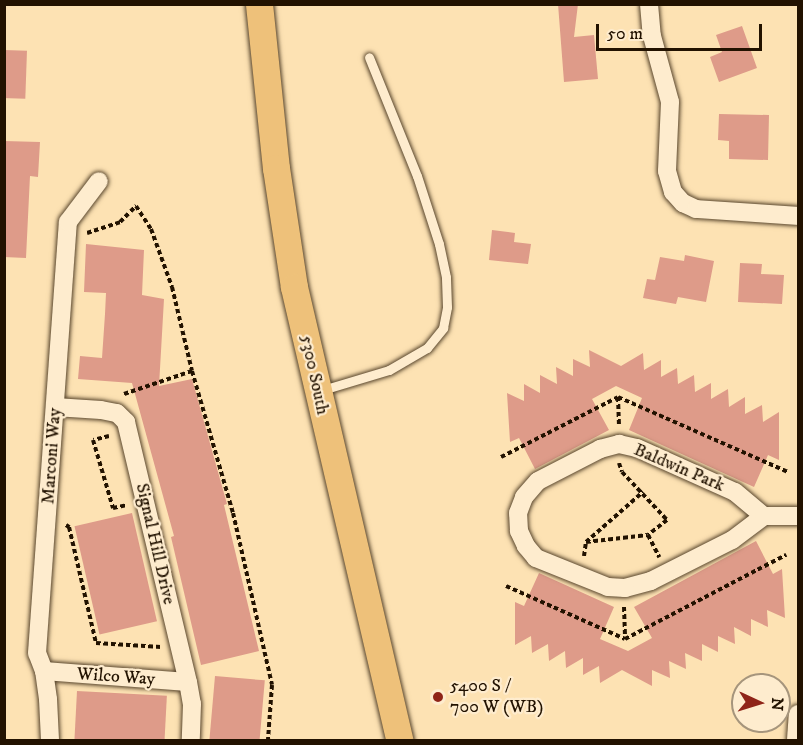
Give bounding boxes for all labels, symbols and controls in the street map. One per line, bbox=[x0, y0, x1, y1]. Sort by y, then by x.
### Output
scale bar bbox=[599, 12, 766, 50]
text: 50 m bbox=[607, 23, 643, 45]
street label: 5300 South bbox=[295, 333, 333, 417]
street label: Marconi Way bbox=[38, 407, 66, 505]
street label: Baldwin Park bbox=[630, 439, 728, 497]
street label: Signal Hill Drive bbox=[131, 481, 179, 607]
street label: Wilco Way bbox=[76, 663, 156, 691]
north arrow bbox=[731, 673, 791, 733]
place label: 5400 S / 700 W (WB) bbox=[450, 676, 543, 718]
marker: 5400 S / 700 W (WB) bbox=[431, 690, 445, 704]
text: N bbox=[767, 697, 787, 711]

